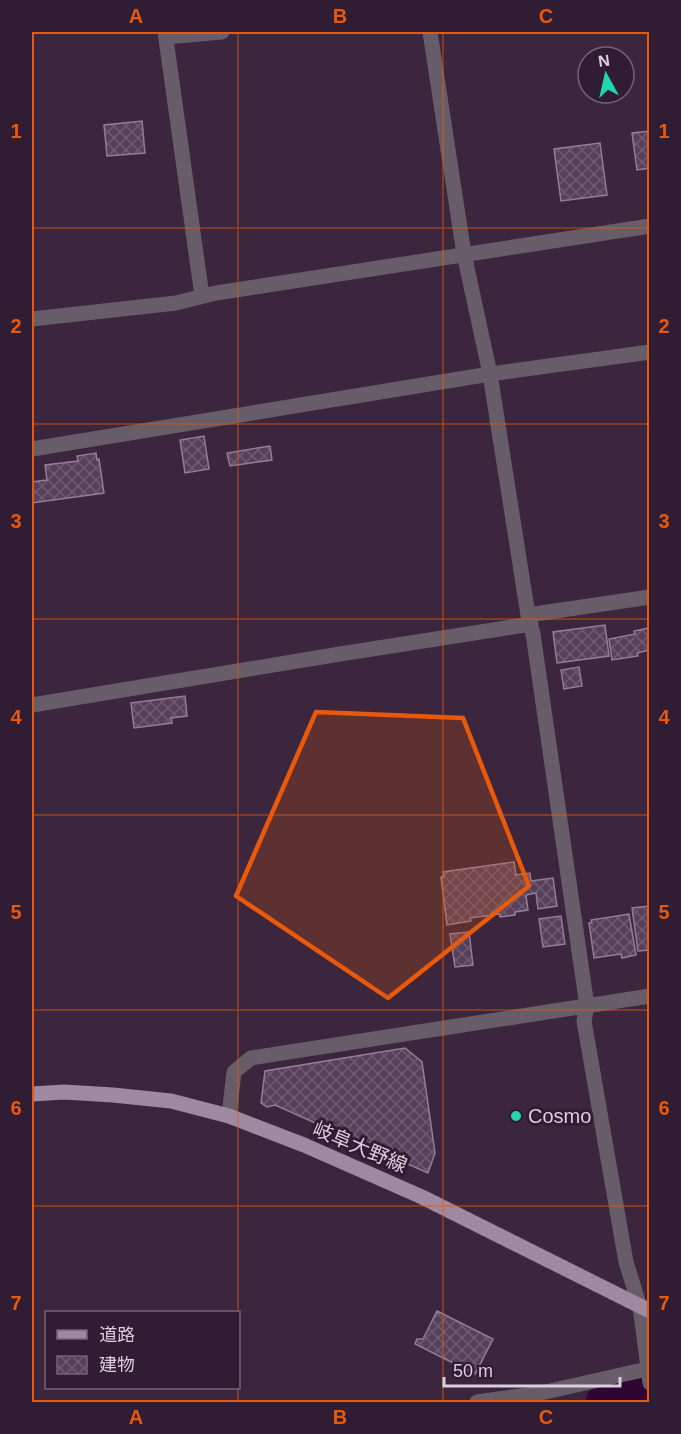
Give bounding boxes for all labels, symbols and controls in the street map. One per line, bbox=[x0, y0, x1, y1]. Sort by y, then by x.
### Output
text: A bbox=[129, 5, 143, 27]
text: B bbox=[333, 5, 347, 27]
text: C bbox=[539, 5, 553, 27]
north arrow bbox=[576, 45, 636, 105]
text: N bbox=[597, 51, 611, 70]
text: 1 bbox=[10, 120, 22, 142]
text: 1 bbox=[658, 120, 670, 142]
text: 2 bbox=[10, 315, 22, 337]
text: 2 bbox=[658, 315, 670, 337]
text: 3 bbox=[10, 510, 22, 532]
text: 3 bbox=[658, 510, 670, 532]
text: 4 bbox=[10, 706, 22, 728]
text: 4 bbox=[658, 706, 670, 728]
text: 5 bbox=[10, 901, 22, 923]
text: 5 bbox=[658, 901, 670, 923]
text: 6 bbox=[10, 1097, 22, 1119]
text: 6 bbox=[658, 1097, 670, 1119]
place label: Cosmo bbox=[528, 1105, 591, 1127]
marker: Cosmo bbox=[509, 1109, 523, 1123]
street label: 岐阜大野線 bbox=[310, 1117, 410, 1177]
text: 7 bbox=[10, 1292, 22, 1314]
text: 7 bbox=[658, 1292, 670, 1314]
legend bbox=[45, 1311, 240, 1389]
text: 道路 bbox=[99, 1325, 135, 1345]
scale bar bbox=[444, 1350, 620, 1388]
text: 建物 bbox=[99, 1355, 135, 1375]
text: 50 m bbox=[453, 1361, 493, 1381]
text: A bbox=[129, 1406, 143, 1428]
text: B bbox=[333, 1406, 347, 1428]
text: C bbox=[539, 1406, 553, 1428]

